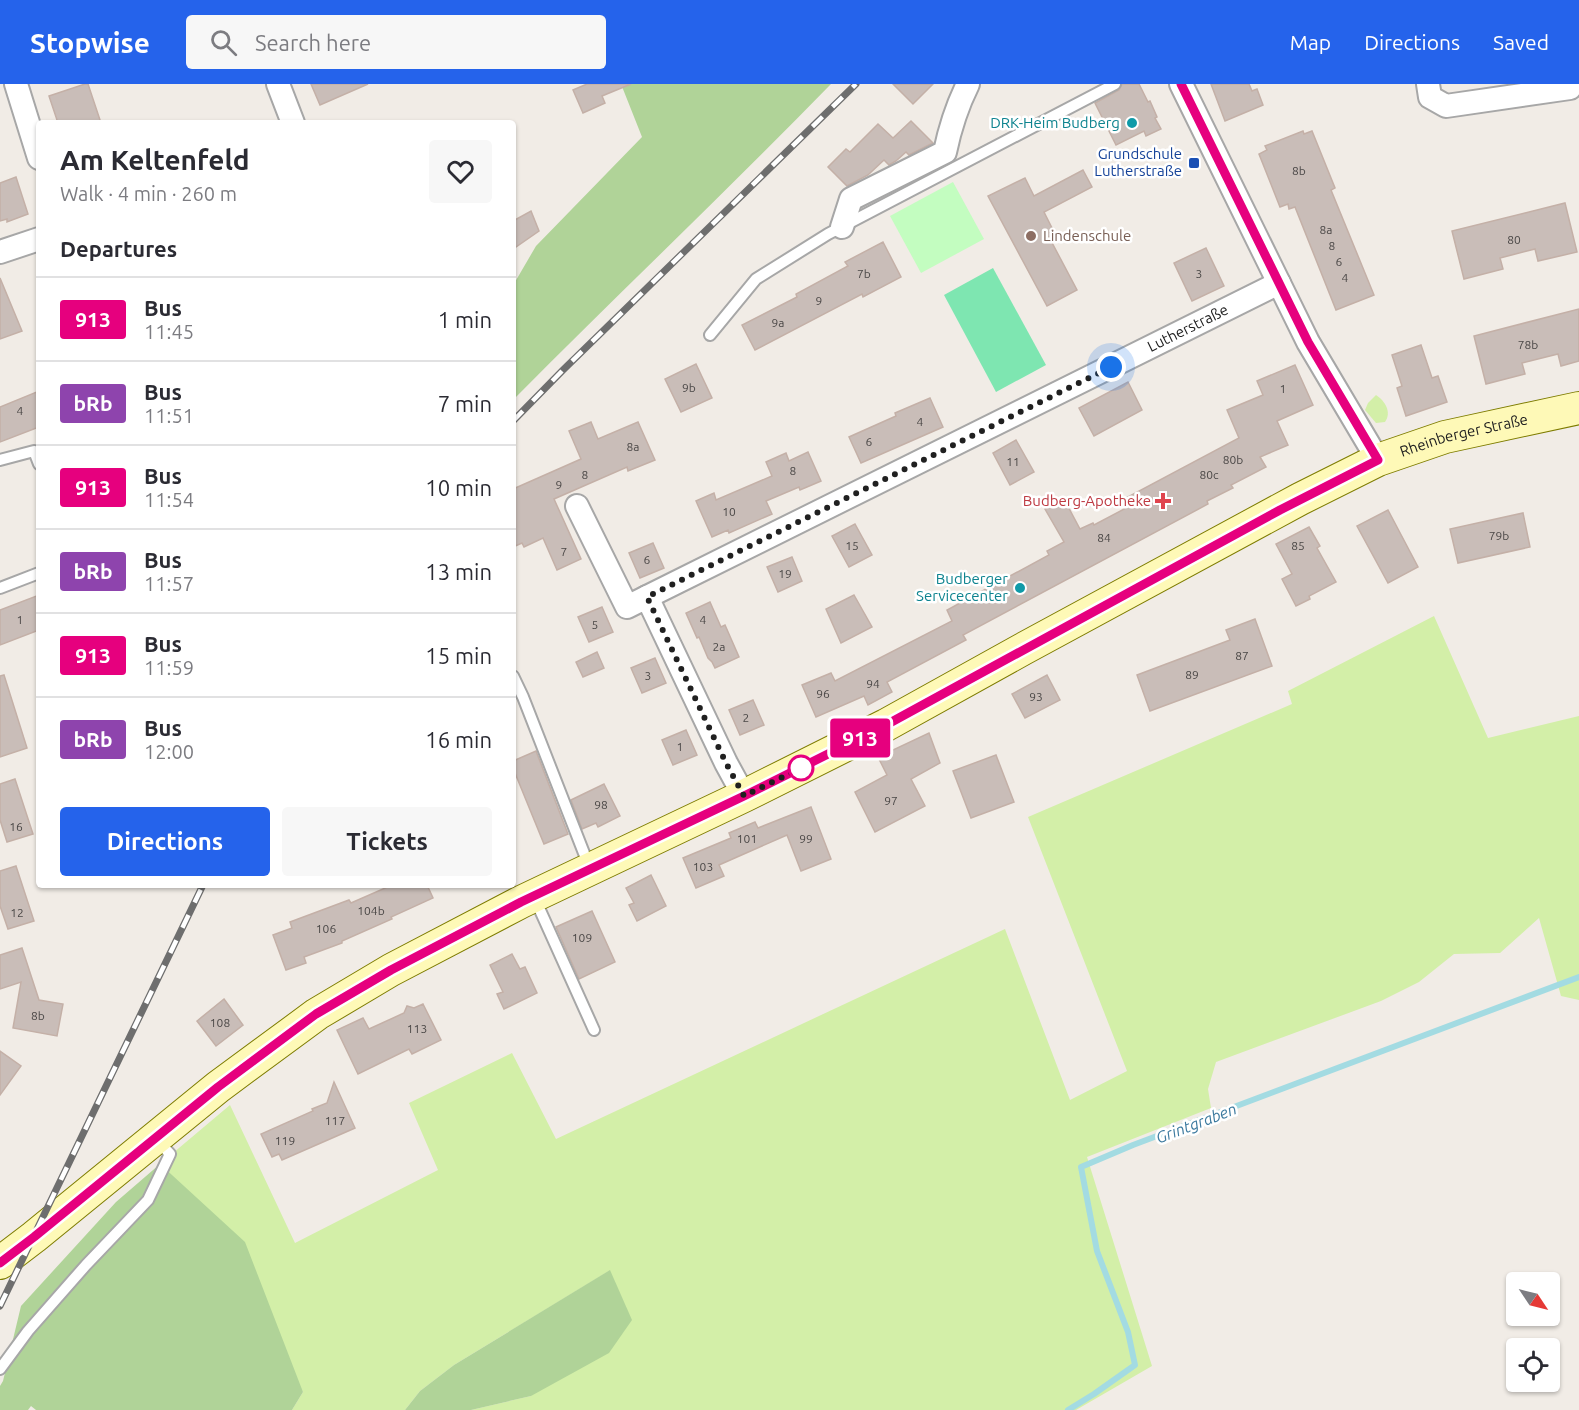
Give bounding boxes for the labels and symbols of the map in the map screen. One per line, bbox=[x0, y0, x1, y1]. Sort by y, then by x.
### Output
place label: DRK-Heim Budberg bbox=[990, 114, 1120, 131]
marker: DRK-Heim Budberg bbox=[1125, 116, 1139, 130]
place label: Grundschule Lutherstraße bbox=[1094, 145, 1182, 179]
marker: Grundschule Lutherstraße bbox=[1187, 156, 1201, 170]
house number: 8b bbox=[1292, 164, 1306, 177]
house number: 8a bbox=[1320, 223, 1332, 236]
place label: Lindenschule bbox=[1043, 227, 1131, 244]
marker: Lindenschule bbox=[1024, 229, 1038, 243]
house number: 80 bbox=[1507, 233, 1521, 246]
house number: 8 bbox=[1329, 239, 1336, 252]
house number: 6 bbox=[1336, 255, 1343, 268]
house number: 7b bbox=[857, 267, 871, 280]
house number: 3 bbox=[1196, 267, 1202, 280]
house number: 4 bbox=[1342, 271, 1349, 284]
house number: 9 bbox=[816, 294, 822, 307]
street label: Lutherstraße bbox=[1145, 301, 1231, 355]
house number: 9a bbox=[772, 316, 784, 329]
house number: 78b bbox=[1518, 338, 1538, 351]
your location bbox=[1096, 352, 1126, 382]
house number: 9b bbox=[682, 381, 696, 394]
house number: 1 bbox=[1280, 382, 1286, 395]
house number: 4 bbox=[17, 404, 24, 417]
street label: Rheinberger Straße bbox=[1397, 410, 1529, 460]
house number: 4 bbox=[917, 415, 924, 428]
house number: 6 bbox=[866, 435, 873, 448]
house number: 8a bbox=[627, 440, 639, 453]
house number: 80b bbox=[1223, 453, 1243, 466]
house number: 11 bbox=[1006, 455, 1020, 468]
house number: 8 bbox=[790, 464, 797, 477]
house number: 8 bbox=[582, 468, 589, 481]
house number: 80c bbox=[1199, 468, 1219, 481]
house number: 9 bbox=[556, 478, 562, 491]
place label: Budberg-Apotheke bbox=[1023, 492, 1151, 509]
marker: Budberg-Apotheke bbox=[1156, 494, 1170, 508]
house number: 10 bbox=[722, 505, 736, 518]
house number: 79b bbox=[1489, 529, 1509, 542]
house number: 84 bbox=[1097, 531, 1111, 544]
house number: 15 bbox=[845, 539, 859, 552]
house number: 85 bbox=[1291, 539, 1305, 552]
house number: 7 bbox=[561, 545, 567, 558]
house number: 6 bbox=[644, 553, 651, 566]
house number: 19 bbox=[778, 567, 792, 580]
place label: Budberger Servicecenter bbox=[916, 570, 1008, 604]
marker: Budberger Servicecenter bbox=[1013, 581, 1027, 595]
house number: 1 bbox=[17, 613, 23, 626]
house number: 4 bbox=[700, 613, 707, 626]
house number: 5 bbox=[592, 618, 598, 631]
house number: 2a bbox=[713, 640, 725, 653]
house number: 87 bbox=[1235, 649, 1249, 662]
house number: 89 bbox=[1185, 668, 1199, 681]
house number: 3 bbox=[645, 669, 651, 682]
house number: 94 bbox=[866, 677, 880, 690]
house number: 96 bbox=[816, 687, 830, 700]
house number: 93 bbox=[1029, 690, 1043, 703]
house number: 2 bbox=[743, 711, 749, 724]
line badge: 913 bbox=[826, 718, 894, 758]
house number: 1 bbox=[677, 740, 683, 753]
unlabelled marker bbox=[788, 755, 814, 781]
house number: 97 bbox=[884, 794, 898, 807]
house number: 98 bbox=[594, 798, 608, 811]
house number: 16 bbox=[9, 820, 23, 833]
house number: 101 bbox=[737, 832, 757, 845]
house number: 99 bbox=[799, 832, 813, 845]
house number: 103 bbox=[693, 860, 713, 873]
house number: 104b bbox=[357, 904, 385, 917]
house number: 12 bbox=[10, 906, 24, 919]
house number: 106 bbox=[316, 922, 336, 935]
house number: 109 bbox=[572, 931, 592, 944]
house number: 8b bbox=[31, 1009, 45, 1022]
house number: 108 bbox=[210, 1016, 230, 1029]
house number: 113 bbox=[407, 1022, 427, 1035]
water label: Grintgraben bbox=[1153, 1099, 1239, 1147]
house number: 117 bbox=[325, 1114, 345, 1127]
house number: 119 bbox=[275, 1134, 295, 1147]
north arrow bbox=[1506, 1272, 1560, 1326]

